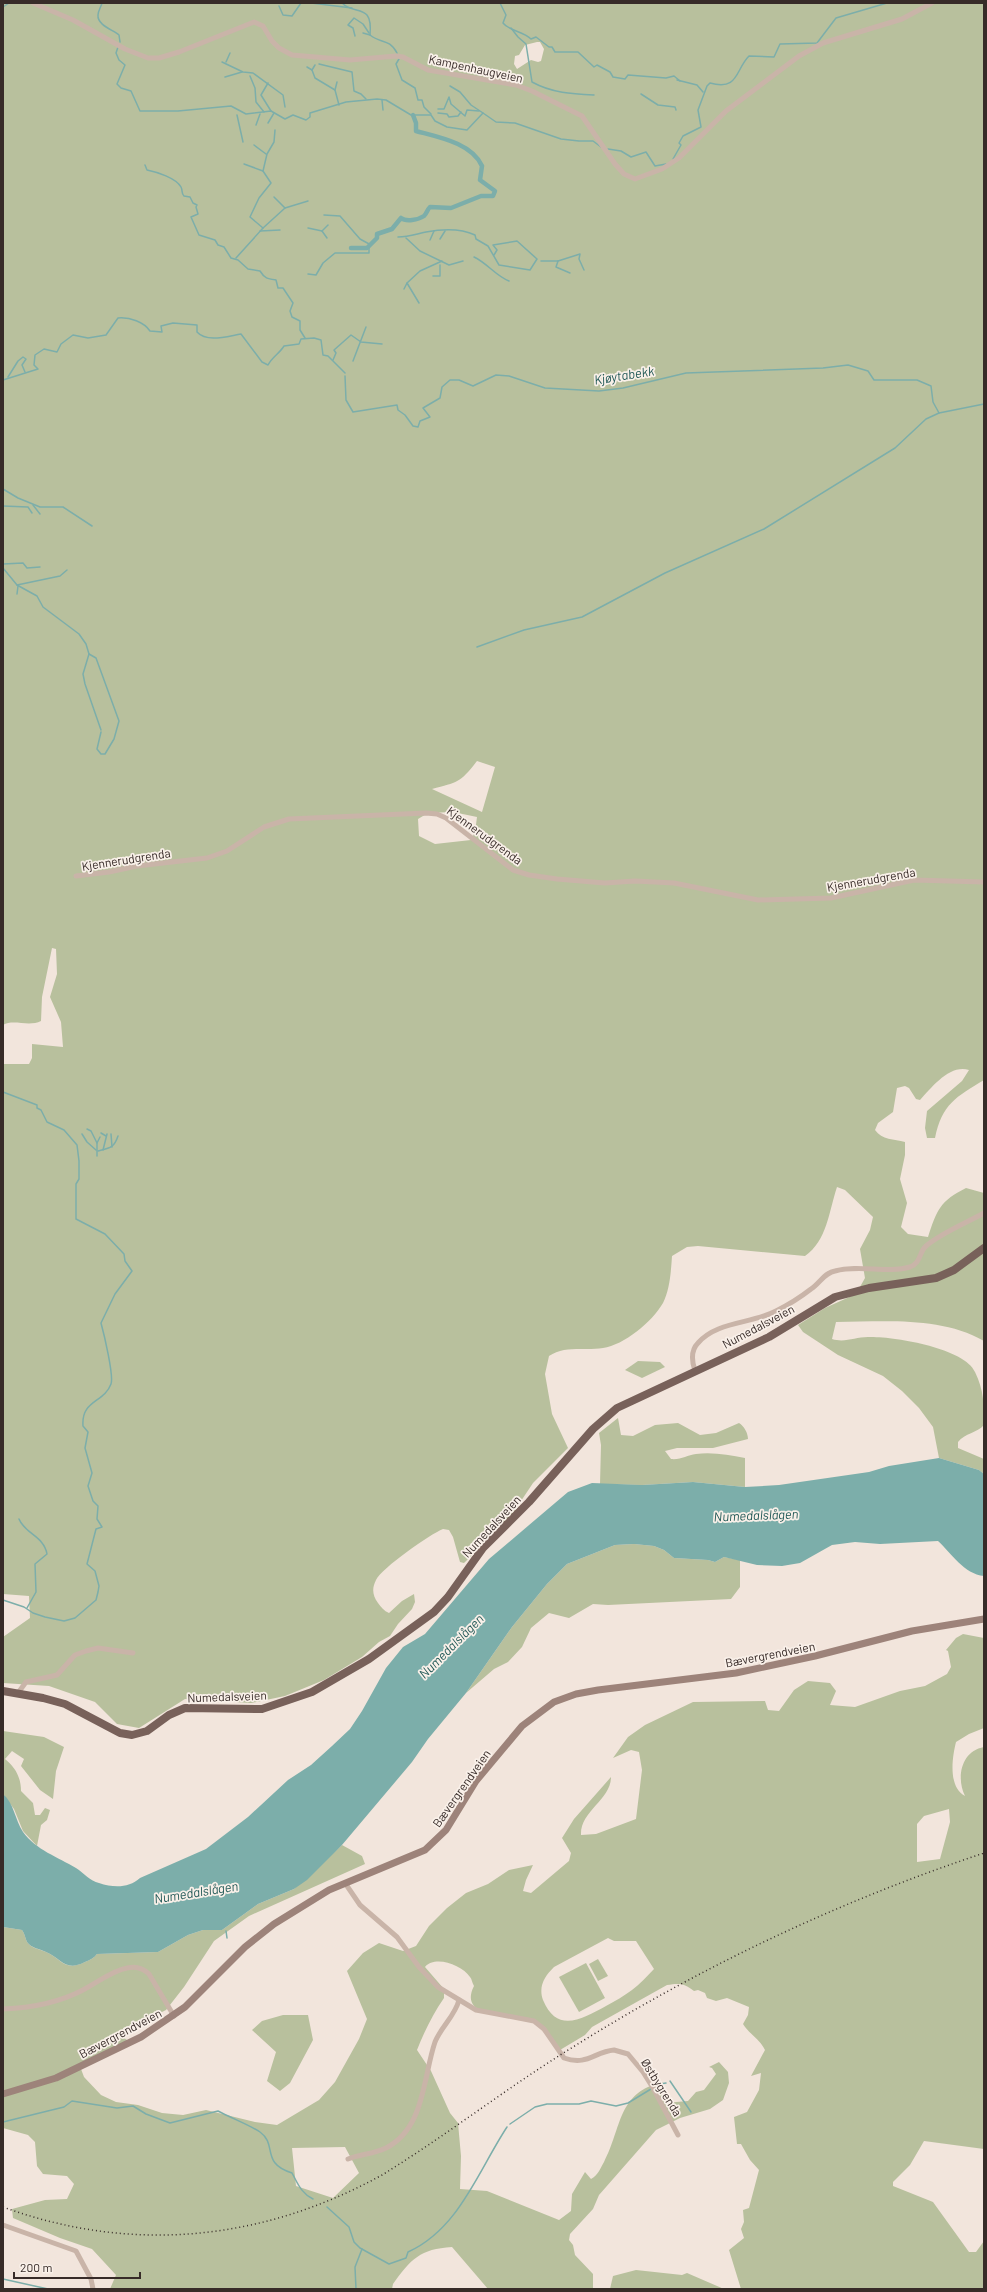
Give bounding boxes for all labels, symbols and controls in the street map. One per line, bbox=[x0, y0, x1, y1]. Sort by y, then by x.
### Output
street label: Kampenhaugveien bbox=[428, 51, 524, 85]
water label: Kjøytabekk bbox=[593, 362, 656, 388]
street label: Kjennerudgrenda bbox=[445, 803, 525, 867]
street label: Kjennerudgrenda bbox=[81, 845, 171, 873]
street label: Kjennerudgrenda bbox=[826, 864, 916, 894]
street label: Numedalsveien bbox=[720, 1301, 796, 1351]
street label: Numedalsveien bbox=[459, 1492, 523, 1560]
water label: Numedalslågen bbox=[713, 1506, 799, 1524]
water label: Numedalslågen bbox=[415, 1610, 487, 1682]
street label: Bævergrendveien bbox=[724, 1638, 816, 1670]
street label: Numedalsveien bbox=[187, 1688, 267, 1704]
street label: Bævergrendveien bbox=[429, 1747, 493, 1829]
water label: Numedalslågen bbox=[153, 1877, 239, 1907]
street label: Bævergrendveien bbox=[76, 2005, 164, 2061]
street label: Østbygrenda bbox=[639, 2056, 685, 2118]
scale bar bbox=[14, 2254, 140, 2280]
text: 200 m bbox=[20, 2260, 52, 2274]

